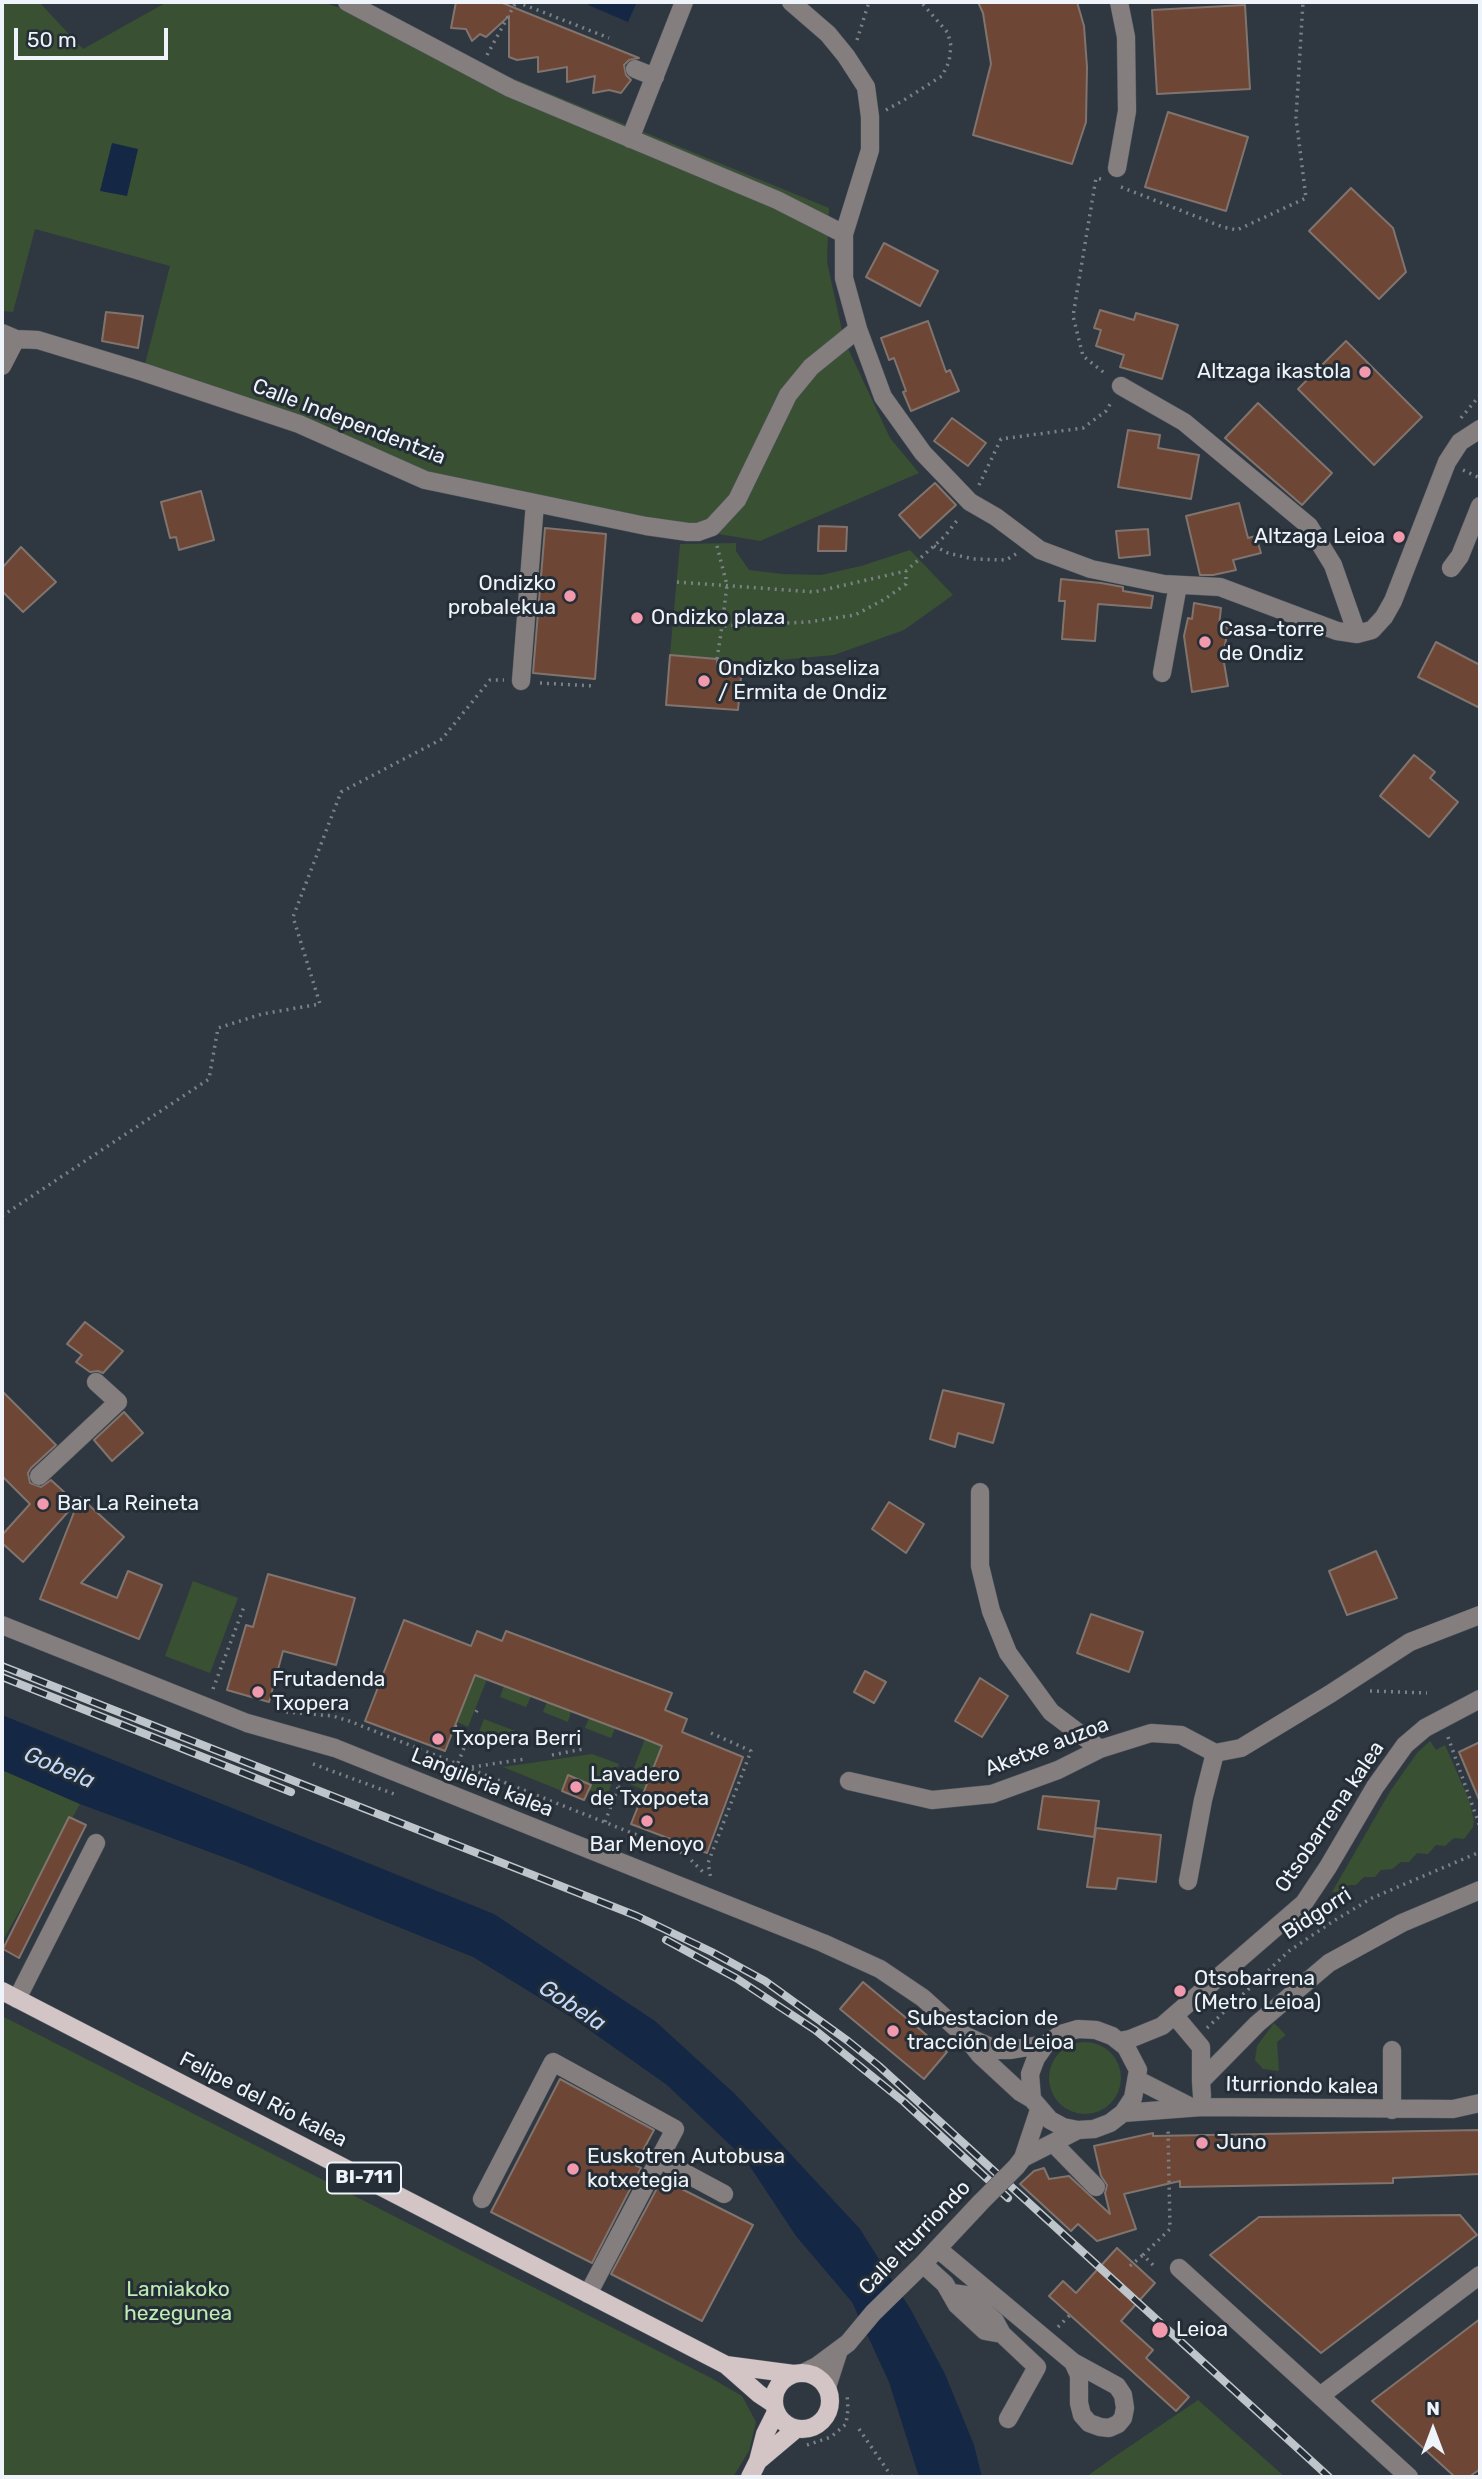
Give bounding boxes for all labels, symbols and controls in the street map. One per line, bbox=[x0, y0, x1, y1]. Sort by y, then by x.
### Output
scale bar bbox=[18, 14, 172, 58]
text: 50 m bbox=[27, 27, 77, 52]
place label: Altzaga ikastola bbox=[1197, 359, 1351, 385]
marker: Altzaga ikastola bbox=[1357, 364, 1373, 380]
street label: Calle Independentzia bbox=[249, 374, 449, 470]
place label: Altzaga Leioa bbox=[1254, 524, 1385, 550]
marker: Altzaga Leioa bbox=[1391, 529, 1407, 545]
place label: Ondizko probalekua bbox=[448, 571, 556, 621]
marker: Ondizko probalekua bbox=[562, 588, 578, 604]
place label: Ondizko plaza bbox=[651, 605, 785, 631]
marker: Ondizko plaza bbox=[629, 610, 645, 626]
place label: Casa-torre de Ondiz bbox=[1219, 617, 1324, 667]
marker: Casa-torre de Ondiz bbox=[1197, 634, 1213, 650]
place label: Ondizko baseliza / Ermita de Ondiz bbox=[718, 656, 887, 706]
marker: Ondizko baseliza / Ermita de Ondiz bbox=[696, 673, 712, 689]
place label: Bar La Reineta bbox=[57, 1491, 199, 1517]
marker: Bar La Reineta bbox=[35, 1496, 51, 1512]
place label: Frutadenda Txopera bbox=[272, 1667, 385, 1717]
marker: Frutadenda Txopera bbox=[250, 1684, 266, 1700]
street label: Aketxe auzoa bbox=[981, 1712, 1113, 1782]
place label: Txopera Berri bbox=[452, 1726, 581, 1752]
marker: Txopera Berri bbox=[430, 1731, 446, 1747]
street label: Otsobarrena kalea bbox=[1270, 1737, 1390, 1897]
water label: Gobela bbox=[19, 1741, 99, 1795]
street label: Langileria kalea bbox=[407, 1743, 557, 1823]
place label: Lavadero de Txopoeta bbox=[590, 1762, 709, 1812]
marker: Lavadero de Txopoeta bbox=[568, 1779, 584, 1795]
marker: Bar Menoyo bbox=[639, 1813, 655, 1829]
place label: Bar Menoyo bbox=[590, 1832, 704, 1858]
street label: Bidgorri bbox=[1278, 1882, 1356, 1946]
place label: Otsobarrena (Metro Leioa) bbox=[1194, 1966, 1321, 2016]
water label: Gobela bbox=[533, 1974, 611, 2038]
marker: Otsobarrena (Metro Leioa) bbox=[1172, 1983, 1188, 1999]
place label: Subestacion de tracción de Leioa bbox=[907, 2006, 1074, 2056]
marker: Subestacion de tracción de Leioa bbox=[885, 2023, 901, 2039]
street label: Felipe del Río kalea bbox=[175, 2047, 351, 2153]
street label: Iturriondo kalea bbox=[1225, 2072, 1379, 2100]
place label: Juno bbox=[1216, 2130, 1267, 2156]
marker: Juno bbox=[1194, 2135, 1210, 2151]
place label: Euskotren Autobusa kotxetegia bbox=[587, 2144, 785, 2194]
marker: Euskotren Autobusa kotxetegia bbox=[565, 2161, 581, 2177]
road number: BI-711 bbox=[327, 2162, 401, 2194]
street label: Calle Iturriondo bbox=[854, 2175, 976, 2301]
park label: Lamiakoko hezegunea bbox=[124, 2277, 232, 2327]
place label: Leioa bbox=[1176, 2317, 1228, 2343]
marker: Leioa bbox=[1150, 2320, 1170, 2340]
north arrow bbox=[1398, 2395, 1468, 2465]
text: N bbox=[1426, 2397, 1440, 2420]

